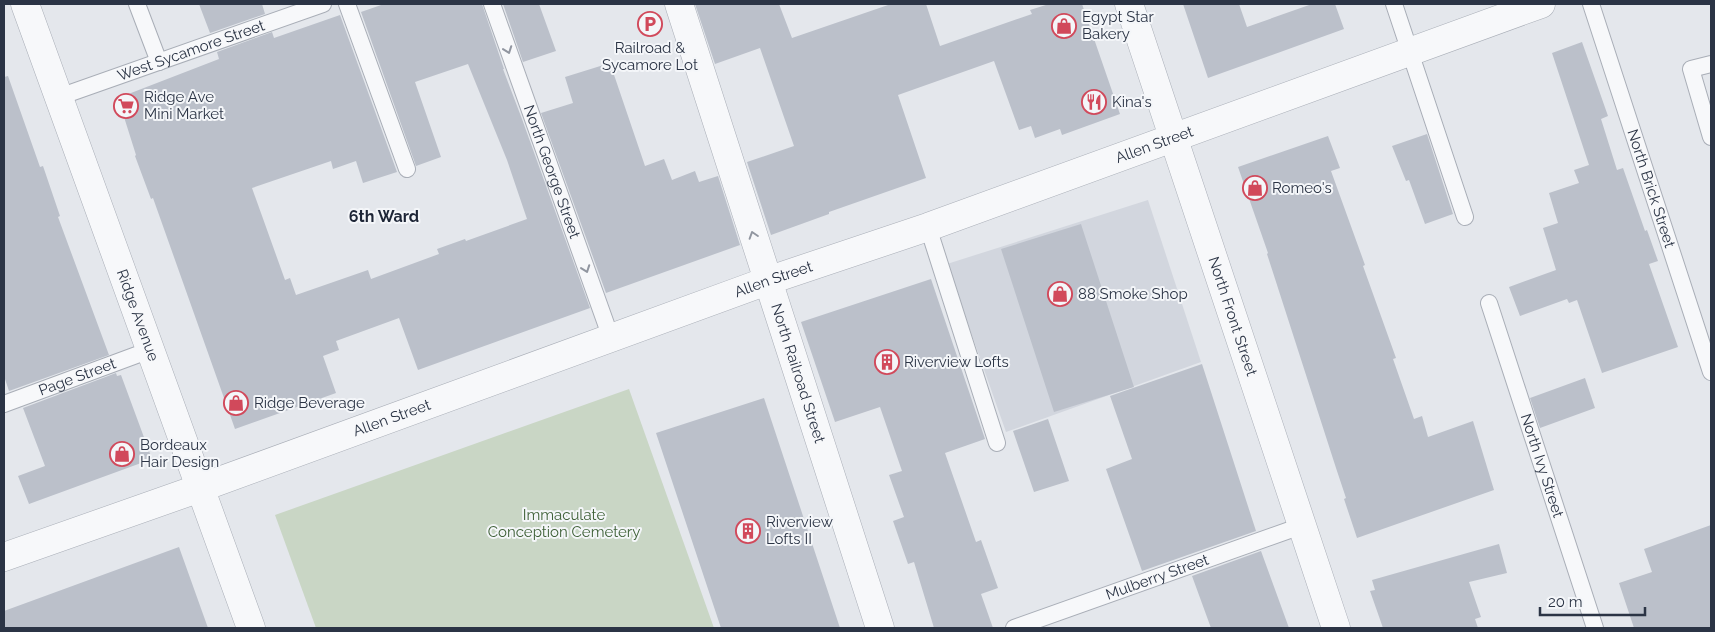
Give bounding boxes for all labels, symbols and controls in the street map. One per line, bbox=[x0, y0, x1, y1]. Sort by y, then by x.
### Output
place label: Egypt Star Bakery bbox=[1082, 8, 1154, 43]
parking icon: Railroad & Sycamore Lot bbox=[637, 11, 663, 37]
shop icon: Egypt Star Bakery bbox=[1051, 13, 1077, 39]
street label: West Sycamore Street bbox=[115, 16, 267, 85]
place label: Railroad & Sycamore Lot bbox=[602, 39, 698, 74]
one-way arrow bbox=[502, 45, 512, 53]
place label: Ridge Ave Mini Market bbox=[144, 88, 224, 123]
restaurant icon: Kina's bbox=[1081, 89, 1107, 115]
supermarket icon: Ridge Ave Mini Market bbox=[113, 93, 139, 119]
place label: Kina's bbox=[1112, 93, 1152, 111]
street label: North George Street bbox=[520, 103, 584, 241]
street label: Allen Street bbox=[1113, 122, 1196, 167]
street label: North Brick Street bbox=[1623, 127, 1679, 250]
shop icon: Romeo's bbox=[1242, 175, 1268, 201]
place label: Romeo's bbox=[1272, 179, 1332, 197]
district label: 6th Ward bbox=[349, 207, 419, 226]
one-way arrow bbox=[748, 231, 758, 239]
street label: North Front Street bbox=[1204, 254, 1261, 378]
street label: Allen Street bbox=[732, 257, 815, 301]
one-way arrow bbox=[580, 264, 590, 273]
street label: Ridge Avenue bbox=[113, 267, 163, 364]
shop icon: 88 Smoke Shop bbox=[1047, 281, 1073, 307]
place label: 88 Smoke Shop bbox=[1078, 285, 1188, 303]
street label: North Railroad Street bbox=[767, 301, 829, 445]
building icon: Riverview Lofts bbox=[874, 349, 900, 375]
place label: Riverview Lofts bbox=[904, 353, 1009, 371]
street label: Page Street bbox=[36, 354, 118, 399]
shop icon: Ridge Beverage bbox=[223, 390, 249, 416]
place label: Ridge Beverage bbox=[254, 394, 365, 412]
street label: Allen Street bbox=[351, 396, 433, 440]
street label: North Ivy Street bbox=[1517, 411, 1567, 520]
place label: Bordeaux Hair Design bbox=[140, 436, 219, 471]
shop icon: Bordeaux Hair Design bbox=[109, 441, 135, 467]
park label: Immaculate Conception Cemetery bbox=[488, 506, 640, 541]
place label: Riverview Lofts II bbox=[766, 513, 833, 548]
building icon: Riverview Lofts II bbox=[735, 518, 761, 544]
street label: Mulberry Street bbox=[1103, 551, 1211, 604]
scale bar bbox=[1540, 584, 1645, 616]
text: 20 m bbox=[1548, 593, 1583, 611]

